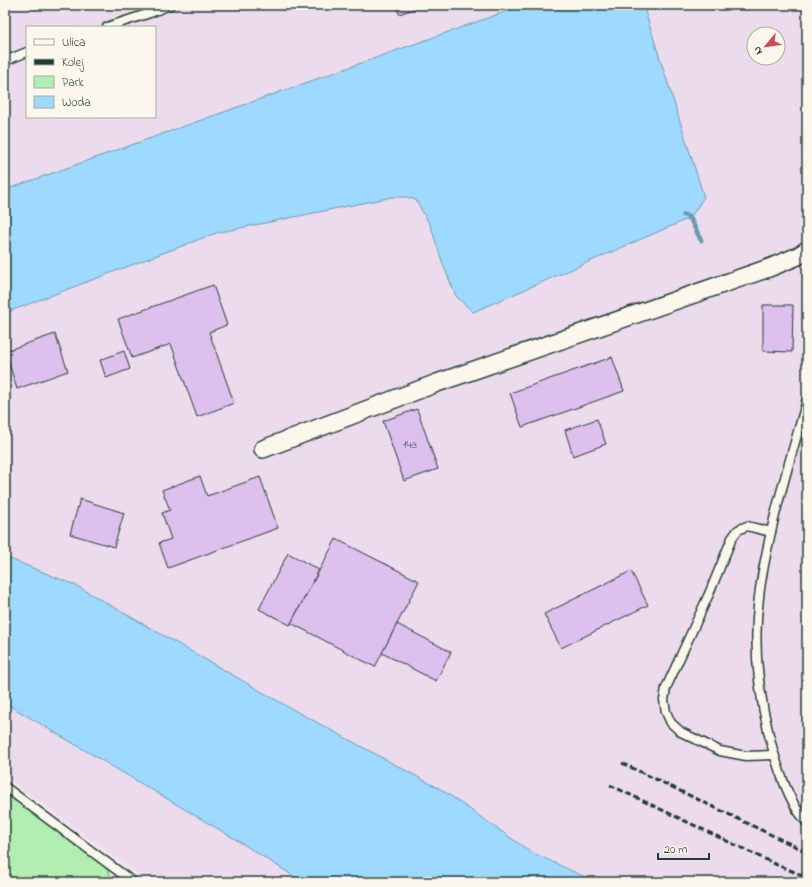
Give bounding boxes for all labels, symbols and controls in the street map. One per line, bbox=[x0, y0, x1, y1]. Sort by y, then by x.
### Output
legend bbox=[26, 26, 156, 118]
north arrow bbox=[746, 26, 786, 66]
text: Ulica bbox=[62, 34, 86, 52]
text: N bbox=[749, 43, 767, 57]
text: Kolej bbox=[62, 54, 84, 72]
text: Park bbox=[62, 74, 84, 92]
text: Woda bbox=[62, 94, 91, 112]
house number: 14a bbox=[403, 437, 417, 453]
scale bar bbox=[658, 835, 709, 861]
text: 20 m bbox=[664, 841, 687, 859]

